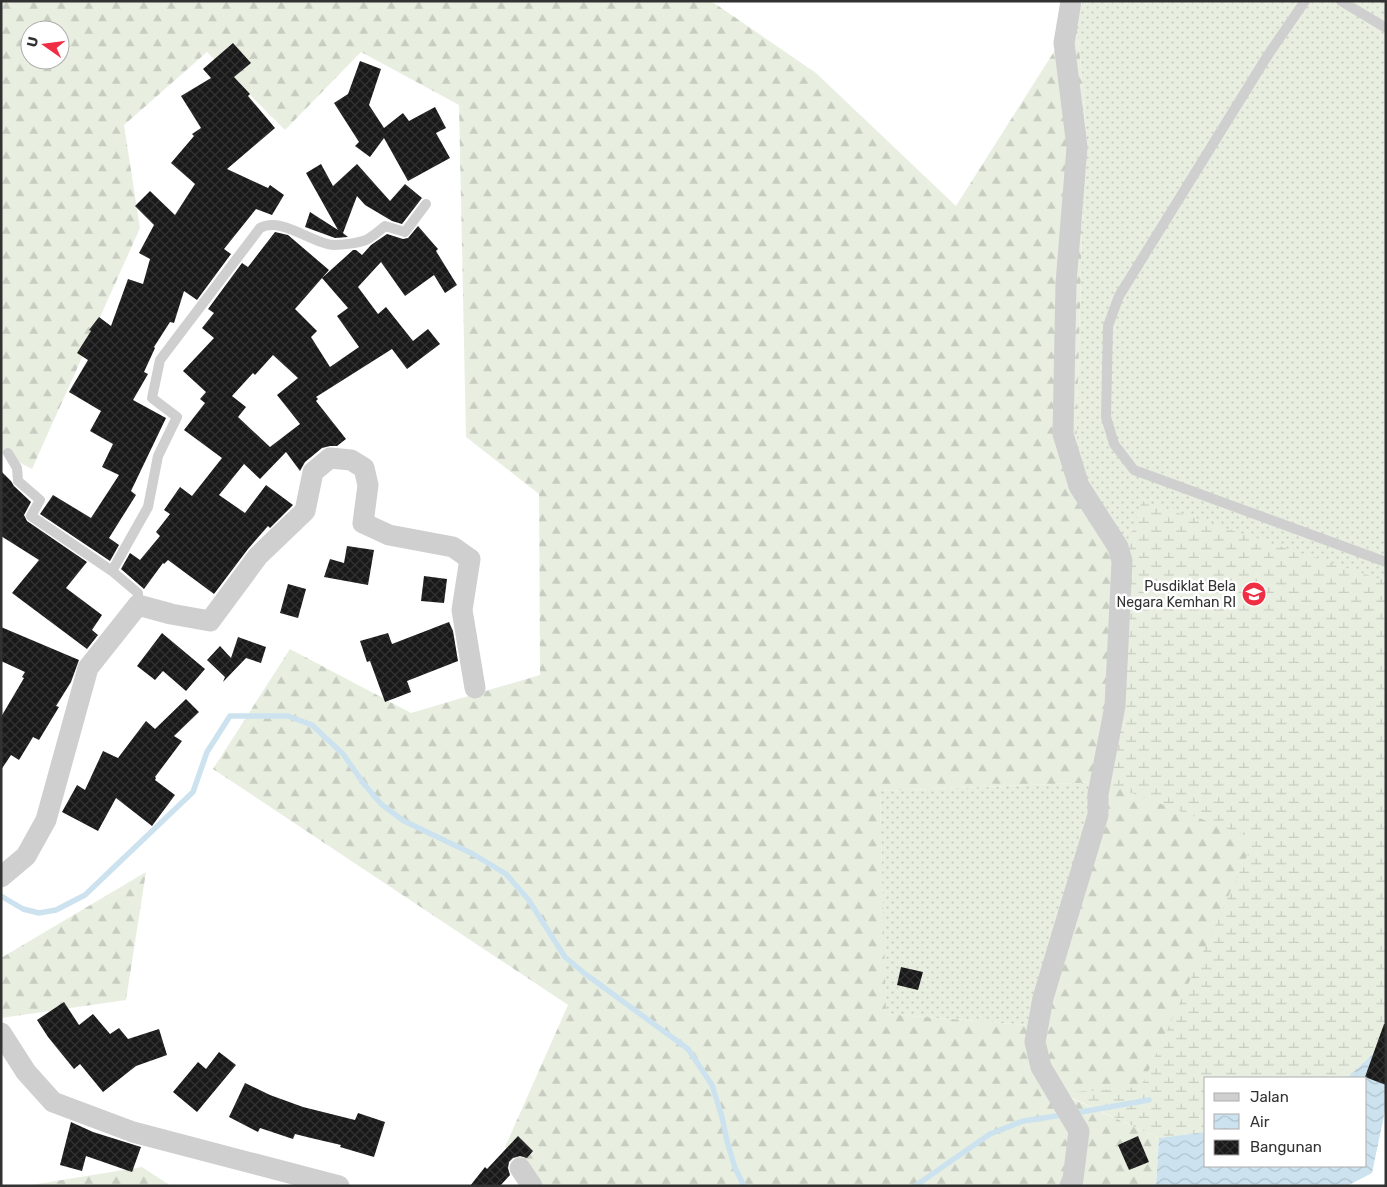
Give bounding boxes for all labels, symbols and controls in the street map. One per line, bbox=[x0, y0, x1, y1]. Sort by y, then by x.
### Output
north arrow bbox=[20, 20, 70, 70]
text: U bbox=[23, 35, 42, 49]
place label: Pusdiklat Bela Negara Kemhan RI bbox=[1117, 578, 1236, 611]
school or university icon: Pusdiklat Bela Negara Kemhan RI bbox=[1241, 581, 1267, 607]
legend bbox=[1204, 1077, 1367, 1167]
text: Jalan bbox=[1250, 1088, 1289, 1106]
text: Air bbox=[1250, 1113, 1270, 1131]
text: Bangunan bbox=[1250, 1138, 1322, 1156]

